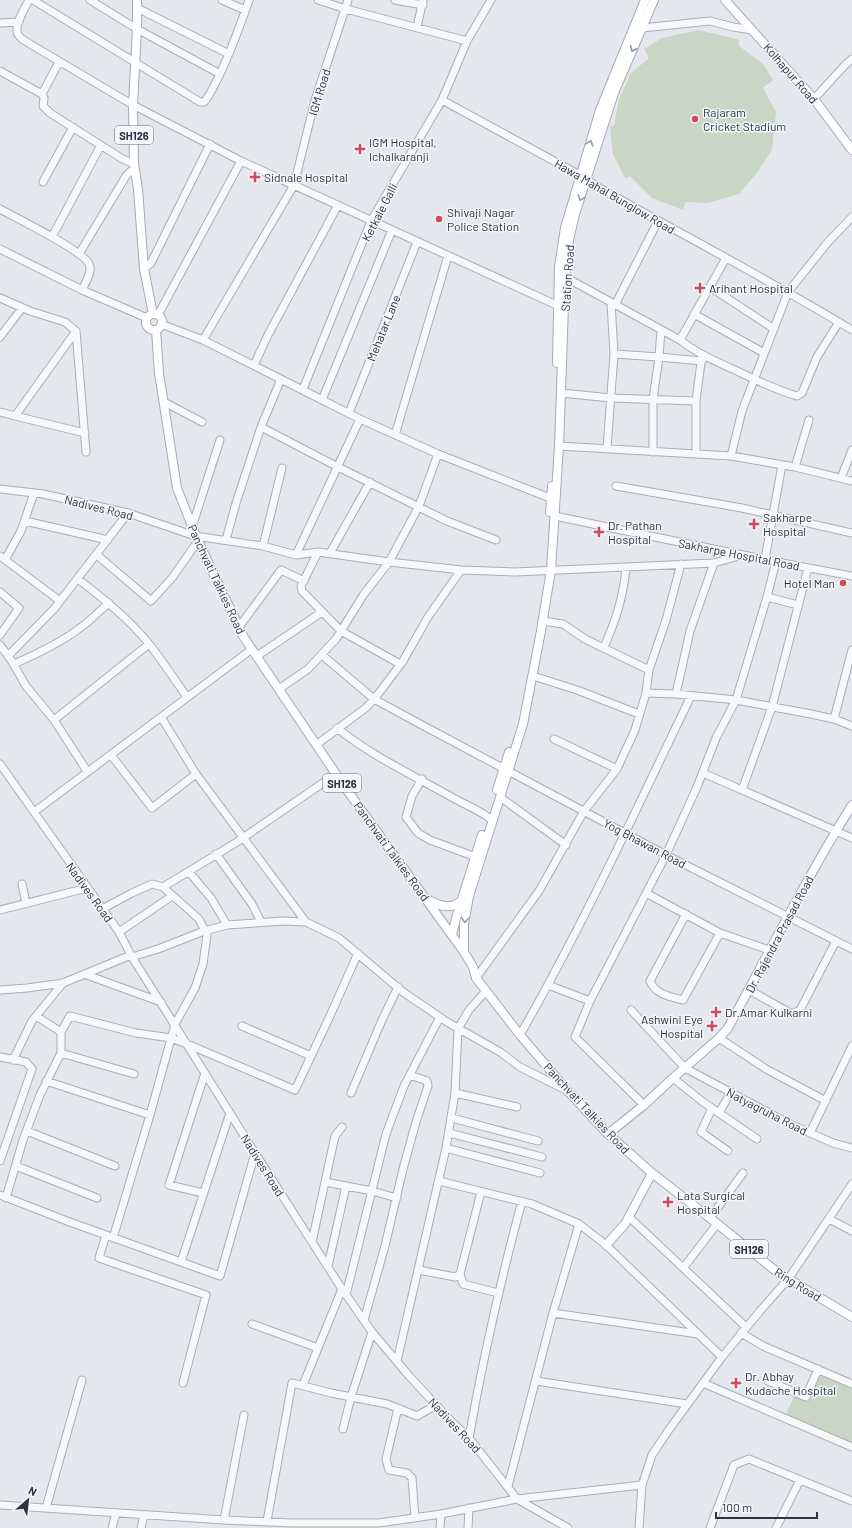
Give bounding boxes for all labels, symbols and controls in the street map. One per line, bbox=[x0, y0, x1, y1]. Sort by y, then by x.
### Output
street label: Kolhapur Road bbox=[761, 40, 821, 106]
one-way arrow bbox=[630, 45, 638, 52]
street label: IGM Road bbox=[305, 67, 333, 117]
place label: Rajaram Cricket Stadium bbox=[703, 105, 786, 133]
marker: Rajaram Cricket Stadium bbox=[690, 114, 700, 124]
road number: SH126 bbox=[115, 126, 153, 144]
place label: IGM Hospital, Ichalkaranji bbox=[369, 135, 437, 163]
one-way arrow bbox=[585, 140, 594, 147]
marker: IGM Hospital, Ichalkaranji bbox=[354, 143, 366, 155]
street label: Hawa Mahal Bunglow Road bbox=[552, 156, 678, 236]
place label: Sidnale Hospital bbox=[264, 170, 348, 184]
marker: Sidnale Hospital bbox=[249, 171, 261, 183]
street label: Ketkale Galli bbox=[358, 181, 400, 243]
one-way arrow bbox=[577, 194, 586, 201]
place label: Shivaji Nagar Police Station bbox=[447, 205, 519, 233]
marker: Shivaji Nagar Police Station bbox=[434, 214, 444, 224]
street label: Station Road bbox=[558, 244, 576, 312]
place label: Arihant Hospital bbox=[709, 281, 793, 295]
marker: Arihant Hospital bbox=[694, 282, 706, 294]
street label: Mehatar Lane bbox=[363, 293, 403, 363]
street label: Nadives Road bbox=[63, 492, 135, 522]
place label: Sakharpe Hospital bbox=[763, 510, 812, 538]
place label: Dr. Pathan Hospital bbox=[608, 518, 662, 546]
marker: Sakharpe Hospital bbox=[748, 518, 760, 530]
street label: Panchvati Talkies Road bbox=[185, 522, 249, 636]
marker: Dr. Pathan Hospital bbox=[593, 526, 605, 538]
street label: Sakharpe Hospital Road bbox=[677, 535, 801, 573]
place label: Hotel Man bbox=[784, 576, 835, 590]
marker: Hotel Man bbox=[838, 578, 848, 588]
road number: SH126 bbox=[323, 774, 361, 792]
street label: Panchvati Talkies Road bbox=[351, 799, 433, 903]
street label: Yog Bhawan Road bbox=[601, 815, 689, 871]
street label: Nadives Road bbox=[64, 859, 116, 925]
street label: Dr. Rajendra Prasad Road bbox=[742, 873, 816, 995]
one-way arrow bbox=[460, 917, 469, 923]
place label: Dr.Amar Kulkarni bbox=[725, 1005, 812, 1019]
marker: Dr.Amar Kulkarni bbox=[710, 1006, 722, 1018]
place label: Ashwini Eye Hospital bbox=[641, 1012, 703, 1040]
marker: Ashwini Eye Hospital bbox=[706, 1020, 718, 1032]
street label: Panchvati Talkies Road bbox=[541, 1060, 633, 1156]
street label: Natyagruha Road bbox=[724, 1085, 810, 1137]
street label: Nadives Road bbox=[238, 1131, 288, 1199]
place label: Lata Surgical Hospital bbox=[677, 1188, 745, 1216]
marker: Lata Surgical Hospital bbox=[662, 1196, 674, 1208]
road number: SH126 bbox=[730, 1240, 768, 1258]
street label: Ring Road bbox=[772, 1264, 824, 1304]
place label: Dr. Abhay Kudache Hospital bbox=[745, 1369, 836, 1397]
marker: Dr. Abhay Kudache Hospital bbox=[730, 1377, 742, 1389]
street label: Nadives Road bbox=[426, 1394, 484, 1456]
north arrow bbox=[8, 1480, 48, 1520]
text: N bbox=[27, 1483, 39, 1498]
scale bar bbox=[716, 1494, 817, 1520]
text: 100 m bbox=[722, 1500, 752, 1514]

